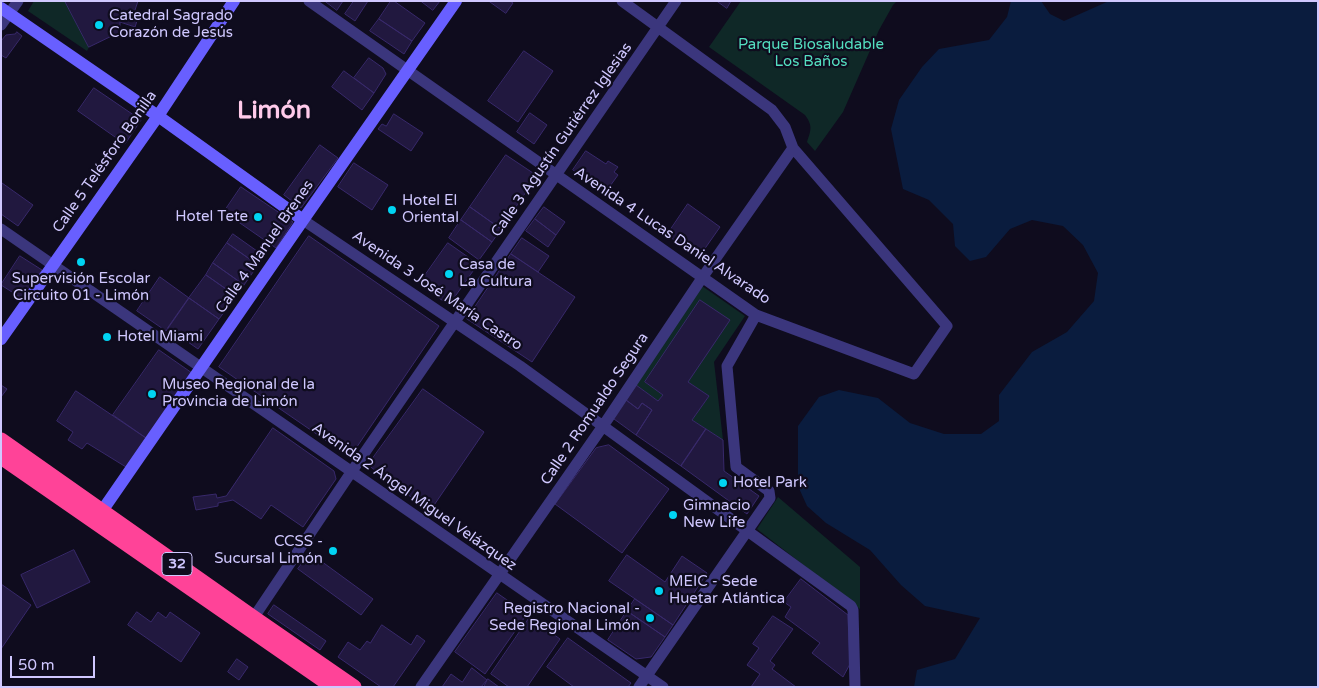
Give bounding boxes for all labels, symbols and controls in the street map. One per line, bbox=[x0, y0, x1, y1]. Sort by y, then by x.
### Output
place label: Catedral Sagrado Corazón de Jesús bbox=[109, 7, 233, 42]
marker: Catedral Sagrado Corazón de Jesús bbox=[93, 19, 105, 31]
park label: Parque Biosaludable Los Baños bbox=[738, 36, 884, 71]
street label: Calle 3 Agustín Gutiérrez Iglesias bbox=[488, 39, 636, 241]
street label: Calle 5 Telésforo Bonilla bbox=[49, 88, 161, 236]
district label: Limón bbox=[237, 96, 311, 126]
street label: Avenida 4 Lucas Daniel Alvarado bbox=[571, 163, 773, 309]
street label: Calle 4 Manuel Brenes bbox=[212, 177, 318, 317]
place label: Hotel El Oriental bbox=[402, 192, 459, 227]
marker: Hotel El Oriental bbox=[386, 204, 398, 216]
place label: Hotel Tete bbox=[175, 208, 248, 226]
marker: Hotel Tete bbox=[252, 211, 264, 223]
street label: Avenida 3 José María Castro bbox=[348, 227, 526, 355]
marker: Supervisión Escolar Circuito 01 - Limón bbox=[75, 256, 87, 268]
place label: Casa de La Cultura bbox=[459, 256, 532, 291]
marker: Casa de La Cultura bbox=[443, 268, 455, 280]
place label: Supervisión Escolar Circuito 01 - Limón bbox=[12, 270, 150, 305]
place label: Hotel Miami bbox=[117, 328, 203, 346]
street label: Calle 2 Romualdo Segura bbox=[537, 329, 653, 489]
marker: Hotel Miami bbox=[101, 331, 113, 343]
place label: Museo Regional de la Provincia de Limón bbox=[162, 376, 315, 411]
marker: Museo Regional de la Provincia de Limón bbox=[146, 388, 158, 400]
street label: Avenida 2 Ángel Miguel Velázquez bbox=[308, 419, 520, 575]
place label: Hotel Park bbox=[733, 474, 807, 492]
marker: Hotel Park bbox=[717, 477, 729, 489]
place label: Gimnacio New Life bbox=[683, 497, 750, 532]
marker: Gimnacio New Life bbox=[667, 509, 679, 521]
place label: CCSS - Sucursal Limón bbox=[214, 533, 323, 568]
marker: CCSS - Sucursal Limón bbox=[327, 545, 339, 557]
road number: 32 bbox=[162, 552, 192, 576]
place label: MEIC - Sede Huetar Atlántica bbox=[669, 573, 785, 608]
marker: MEIC - Sede Huetar Atlántica bbox=[653, 585, 665, 597]
place label: Registro Nacional - Sede Regional Limón bbox=[489, 600, 640, 635]
marker: Registro Nacional - Sede Regional Limón bbox=[644, 612, 656, 624]
scale bar bbox=[12, 646, 98, 678]
text: 50 m bbox=[18, 656, 55, 674]

